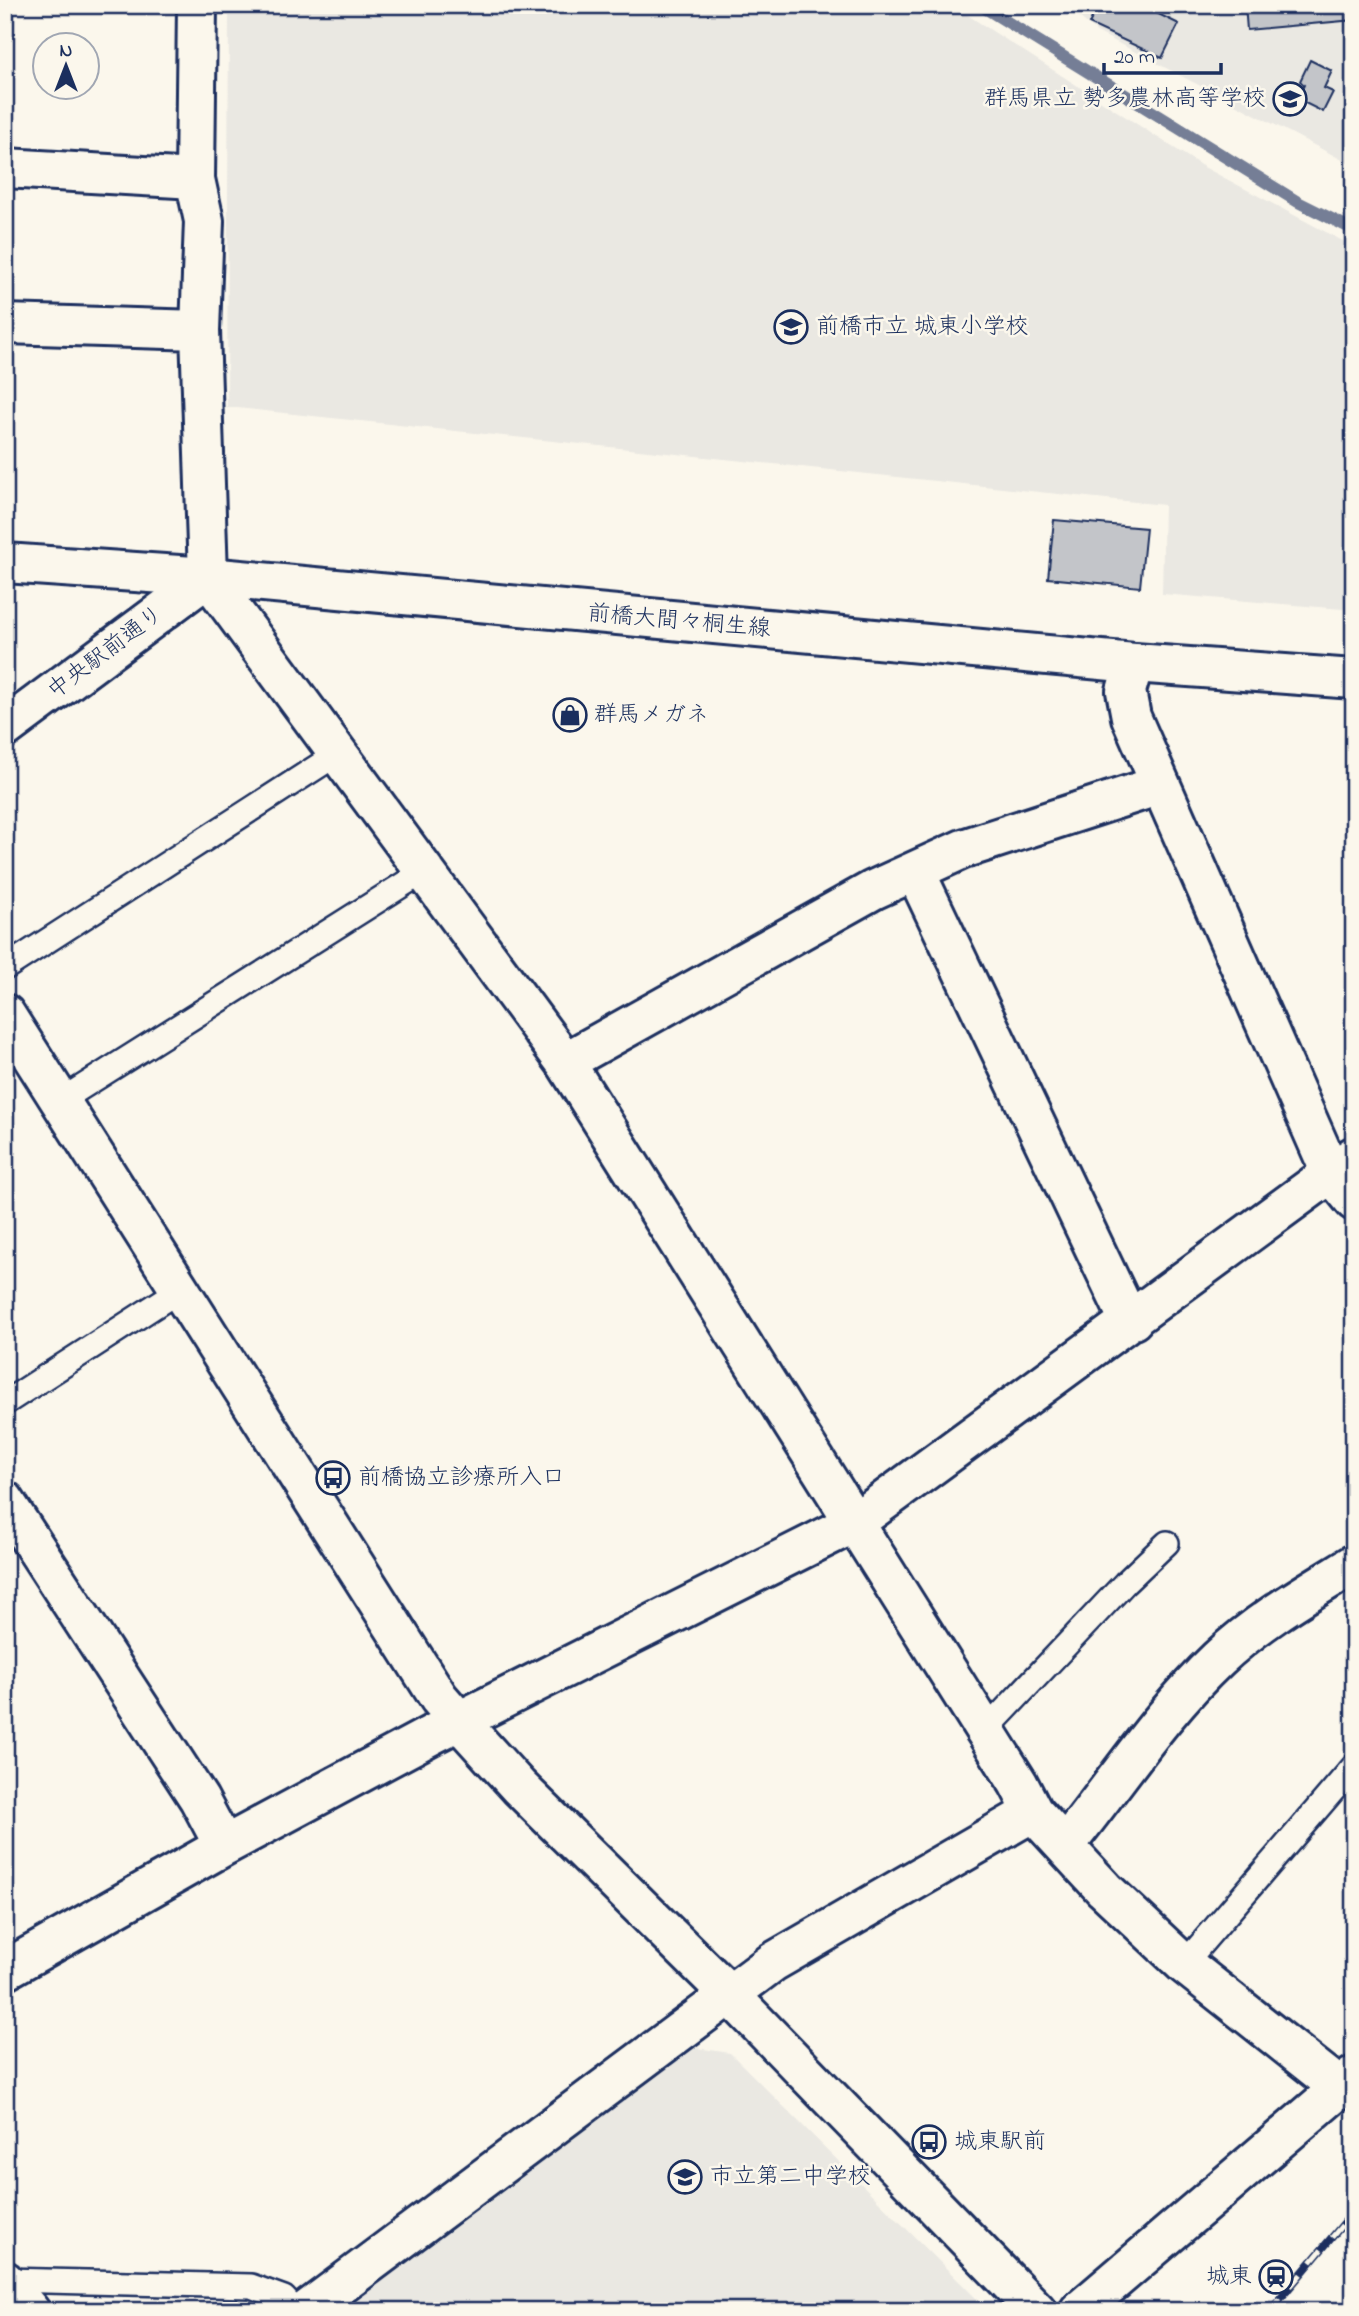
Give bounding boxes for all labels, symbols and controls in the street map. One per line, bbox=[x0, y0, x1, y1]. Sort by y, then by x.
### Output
north arrow bbox=[32, 32, 102, 102]
scale bar bbox=[1104, 32, 1221, 76]
text: N bbox=[60, 38, 73, 65]
text: 20 m bbox=[1114, 43, 1155, 73]
school or university icon: 群馬県立 勢多農林高等学校 bbox=[1271, 80, 1309, 118]
place label: 群馬県立 勢多農林高等学校 bbox=[984, 83, 1266, 116]
school or university icon: 前橋市立 城東小学校 bbox=[772, 308, 810, 346]
place label: 前橋市立 城東小学校 bbox=[816, 311, 1029, 344]
street label: 中央駅前通り bbox=[41, 598, 171, 708]
street label: 前橋大間々桐生線 bbox=[586, 598, 772, 646]
shop icon: 群馬メガネ bbox=[551, 696, 589, 734]
place label: 群馬メガネ bbox=[594, 699, 709, 732]
bus stop icon: 前橋協立診療所入口 bbox=[314, 1459, 352, 1497]
place label: 前橋協立診療所入口 bbox=[358, 1462, 565, 1495]
bus stop icon: 城東駅前 bbox=[910, 2123, 948, 2161]
place label: 城東駅前 bbox=[954, 2126, 1046, 2159]
school or university icon: 市立第二中学校 bbox=[666, 2158, 704, 2196]
place label: 市立第二中学校 bbox=[710, 2161, 871, 2194]
station icon: 城東 bbox=[1257, 2258, 1295, 2296]
place label: 城東 bbox=[1206, 2261, 1252, 2294]

